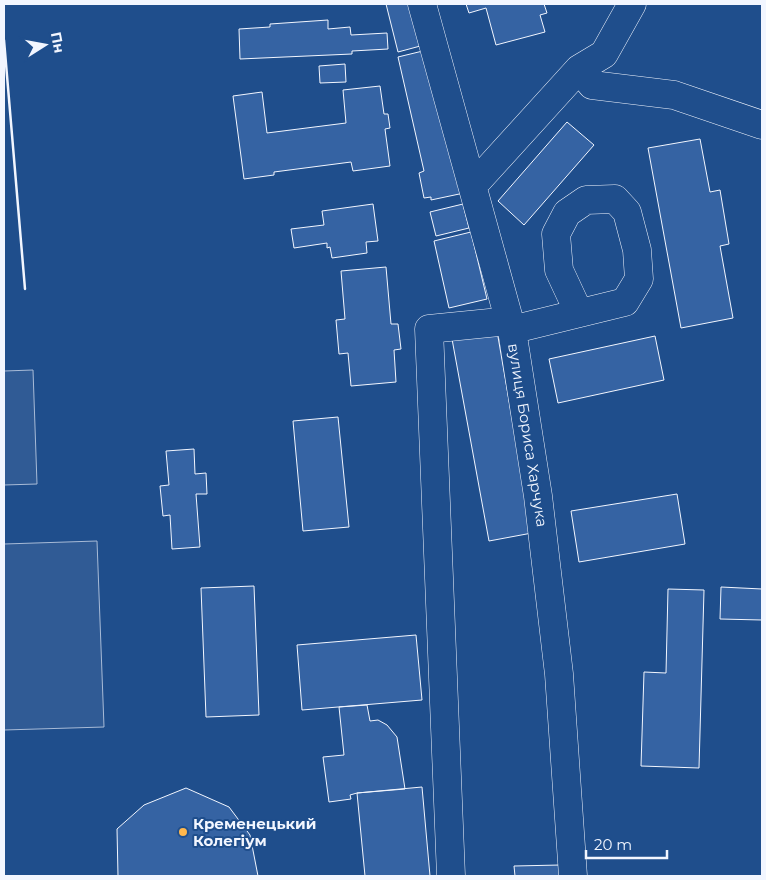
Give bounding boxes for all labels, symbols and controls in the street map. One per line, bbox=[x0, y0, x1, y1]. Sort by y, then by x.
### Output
north arrow bbox=[20, 20, 70, 70]
text: Пн bbox=[47, 30, 69, 55]
street label: вулиця Бориса Харчука bbox=[504, 342, 552, 528]
place label: Кременецький Колегіум bbox=[193, 814, 316, 850]
marker: Кременецький Колегіум bbox=[177, 826, 189, 838]
scale bar bbox=[586, 828, 667, 860]
text: 20 m bbox=[594, 835, 632, 854]

